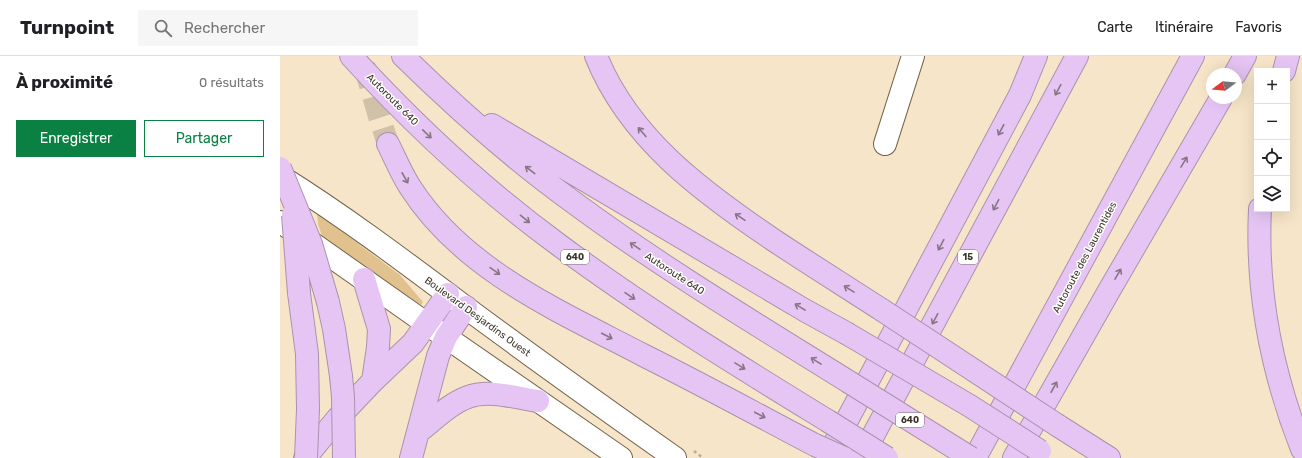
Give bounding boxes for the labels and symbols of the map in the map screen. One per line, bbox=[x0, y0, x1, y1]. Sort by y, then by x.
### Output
north arrow bbox=[1206, 68, 1242, 104]
street label: Autoroute 640 bbox=[364, 71, 421, 128]
one-way arrow bbox=[1054, 84, 1062, 96]
one-way arrow bbox=[997, 124, 1005, 136]
one-way arrow bbox=[638, 127, 647, 138]
one-way arrow bbox=[422, 129, 432, 139]
one-way arrow bbox=[1180, 156, 1188, 168]
one-way arrow bbox=[525, 165, 536, 174]
one-way arrow bbox=[402, 172, 410, 184]
one-way arrow bbox=[992, 198, 1000, 210]
street label: Autoroute des Laurentides bbox=[1050, 200, 1119, 315]
one-way arrow bbox=[735, 213, 746, 221]
one-way arrow bbox=[520, 215, 531, 223]
one-way arrow bbox=[936, 239, 944, 251]
one-way arrow bbox=[630, 242, 641, 250]
road number: 640 bbox=[561, 250, 589, 264]
street label: Autoroute 640 bbox=[643, 250, 706, 297]
road number: 15 bbox=[958, 250, 978, 264]
one-way arrow bbox=[489, 267, 500, 275]
one-way arrow bbox=[1115, 268, 1123, 280]
street label: Boulevard Desjardins Ouest bbox=[422, 274, 533, 359]
one-way arrow bbox=[843, 284, 855, 292]
one-way arrow bbox=[625, 291, 636, 300]
one-way arrow bbox=[794, 303, 806, 311]
one-way arrow bbox=[931, 313, 938, 325]
one-way arrow bbox=[601, 333, 613, 340]
one-way arrow bbox=[811, 357, 822, 365]
one-way arrow bbox=[734, 362, 745, 370]
one-way arrow bbox=[1051, 381, 1058, 393]
one-way arrow bbox=[754, 412, 766, 420]
road number: 640 bbox=[896, 413, 924, 427]

